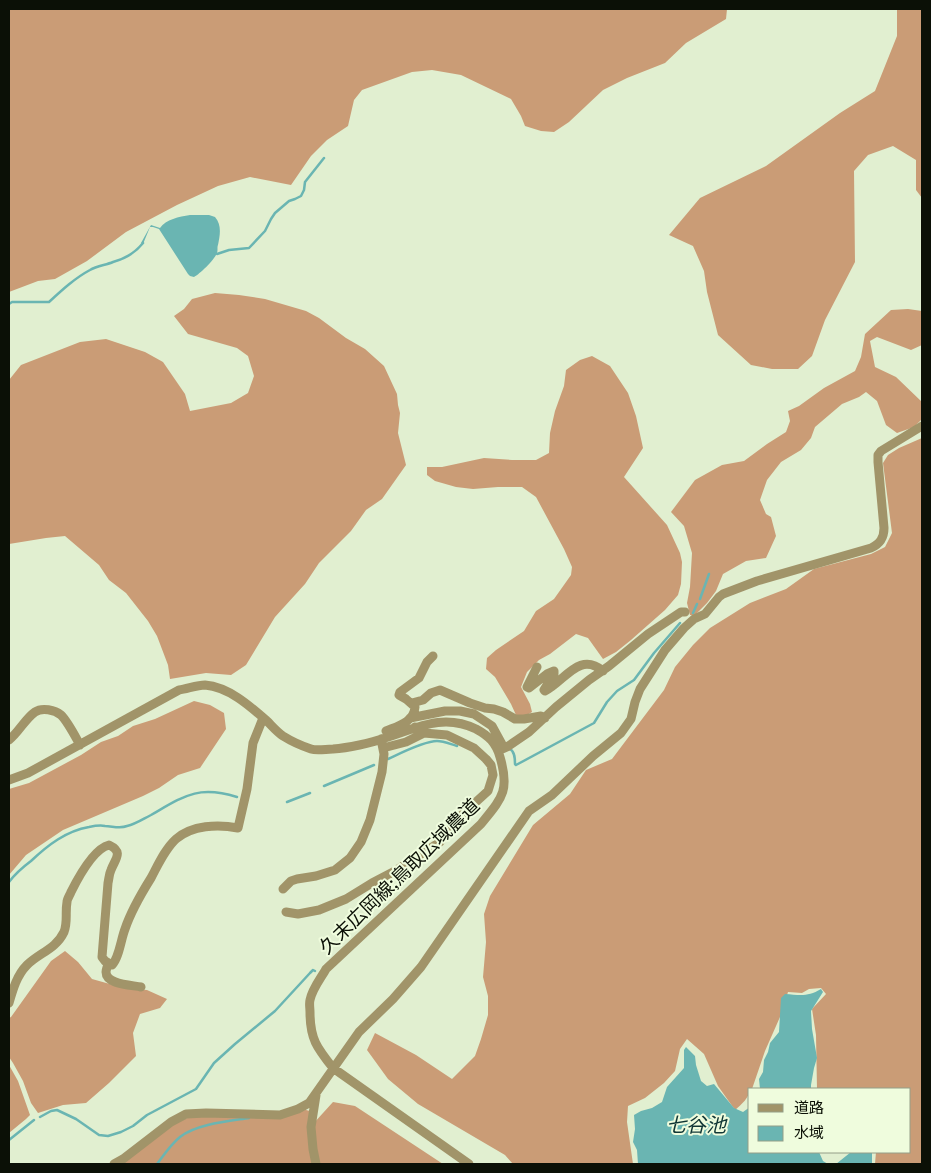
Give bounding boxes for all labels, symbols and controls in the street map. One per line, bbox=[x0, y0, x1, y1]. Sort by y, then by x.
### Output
street label: 久末広岡線;鳥取広域農道 bbox=[314, 793, 485, 960]
legend bbox=[748, 1088, 911, 1153]
text: 道路 bbox=[794, 1098, 824, 1117]
water label: 七谷池 bbox=[666, 1112, 728, 1138]
text: 水域 bbox=[794, 1123, 824, 1142]

